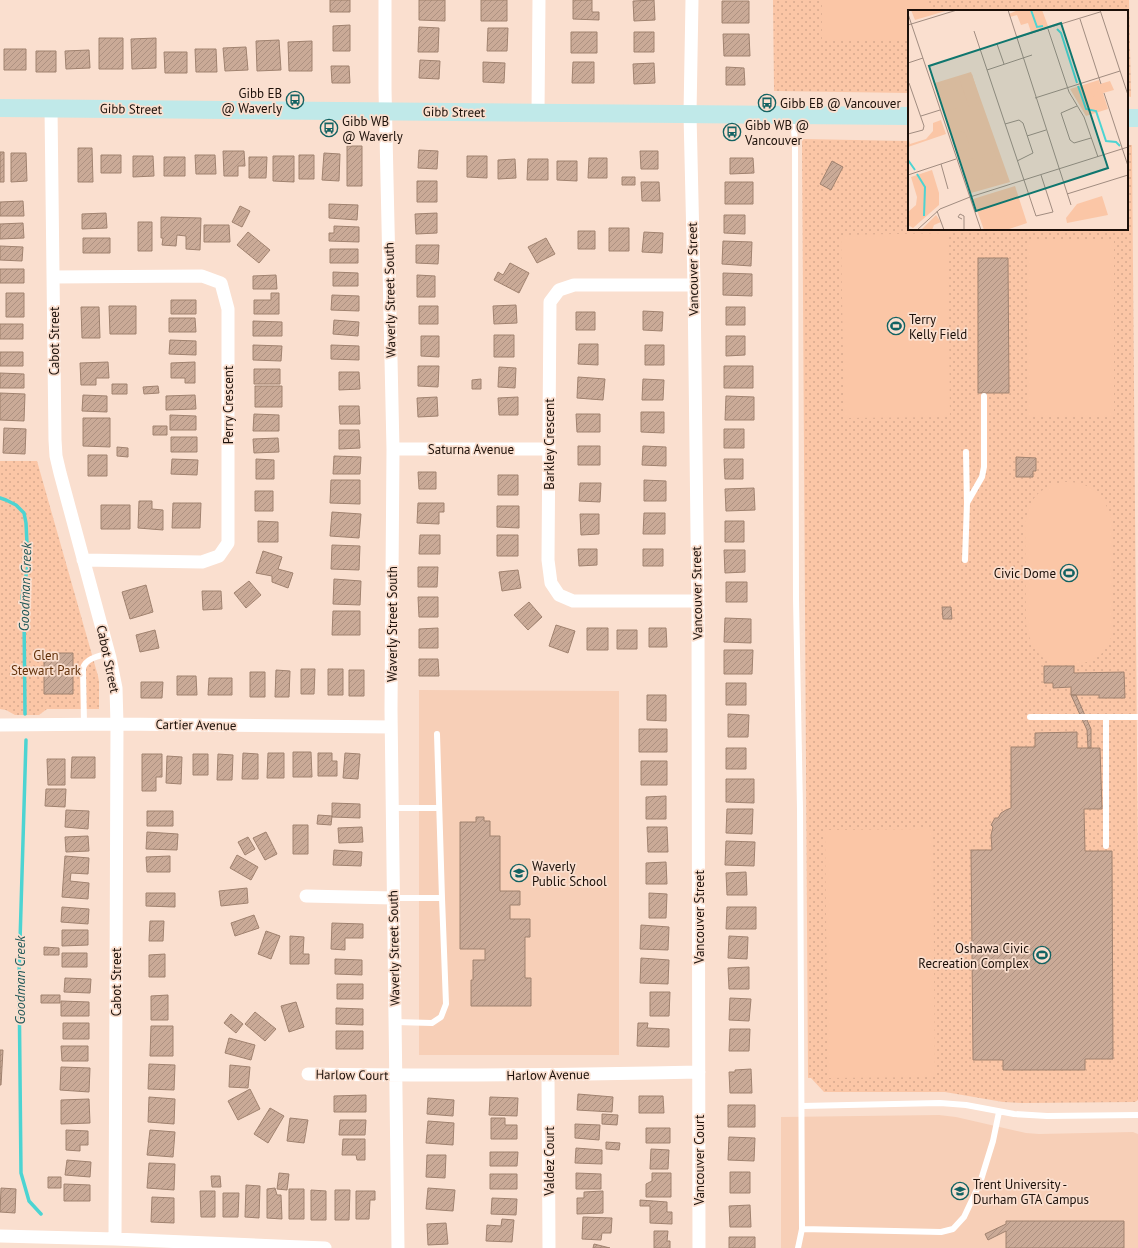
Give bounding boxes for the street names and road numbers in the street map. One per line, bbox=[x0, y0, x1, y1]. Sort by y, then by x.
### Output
street label: Gibb Street bbox=[100, 100, 163, 118]
street label: Gibb Street bbox=[423, 103, 486, 121]
street label: Vancouver Street bbox=[684, 221, 702, 317]
street label: Waverly Street South bbox=[380, 242, 400, 358]
street label: Cabot Street bbox=[46, 306, 63, 375]
street label: Perry Crescent bbox=[220, 365, 237, 444]
street label: Barkley Crescent bbox=[541, 398, 558, 490]
street label: Saturna Avenue bbox=[428, 441, 514, 458]
street label: Vancouver Street bbox=[688, 545, 706, 641]
street label: Waverly Street South bbox=[384, 566, 401, 682]
street label: Cabot Street bbox=[93, 624, 124, 695]
street label: Cartier Avenue bbox=[155, 716, 237, 734]
street label: Vancouver Street bbox=[691, 870, 708, 965]
street label: Waverly Street South bbox=[384, 890, 404, 1006]
street label: Cabot Street bbox=[108, 947, 125, 1016]
street label: Harlow Court bbox=[315, 1066, 389, 1084]
street label: Harlow Avenue bbox=[506, 1066, 590, 1084]
street label: Vancouver Court bbox=[691, 1114, 708, 1206]
street label: Valdez Court bbox=[541, 1126, 558, 1197]

